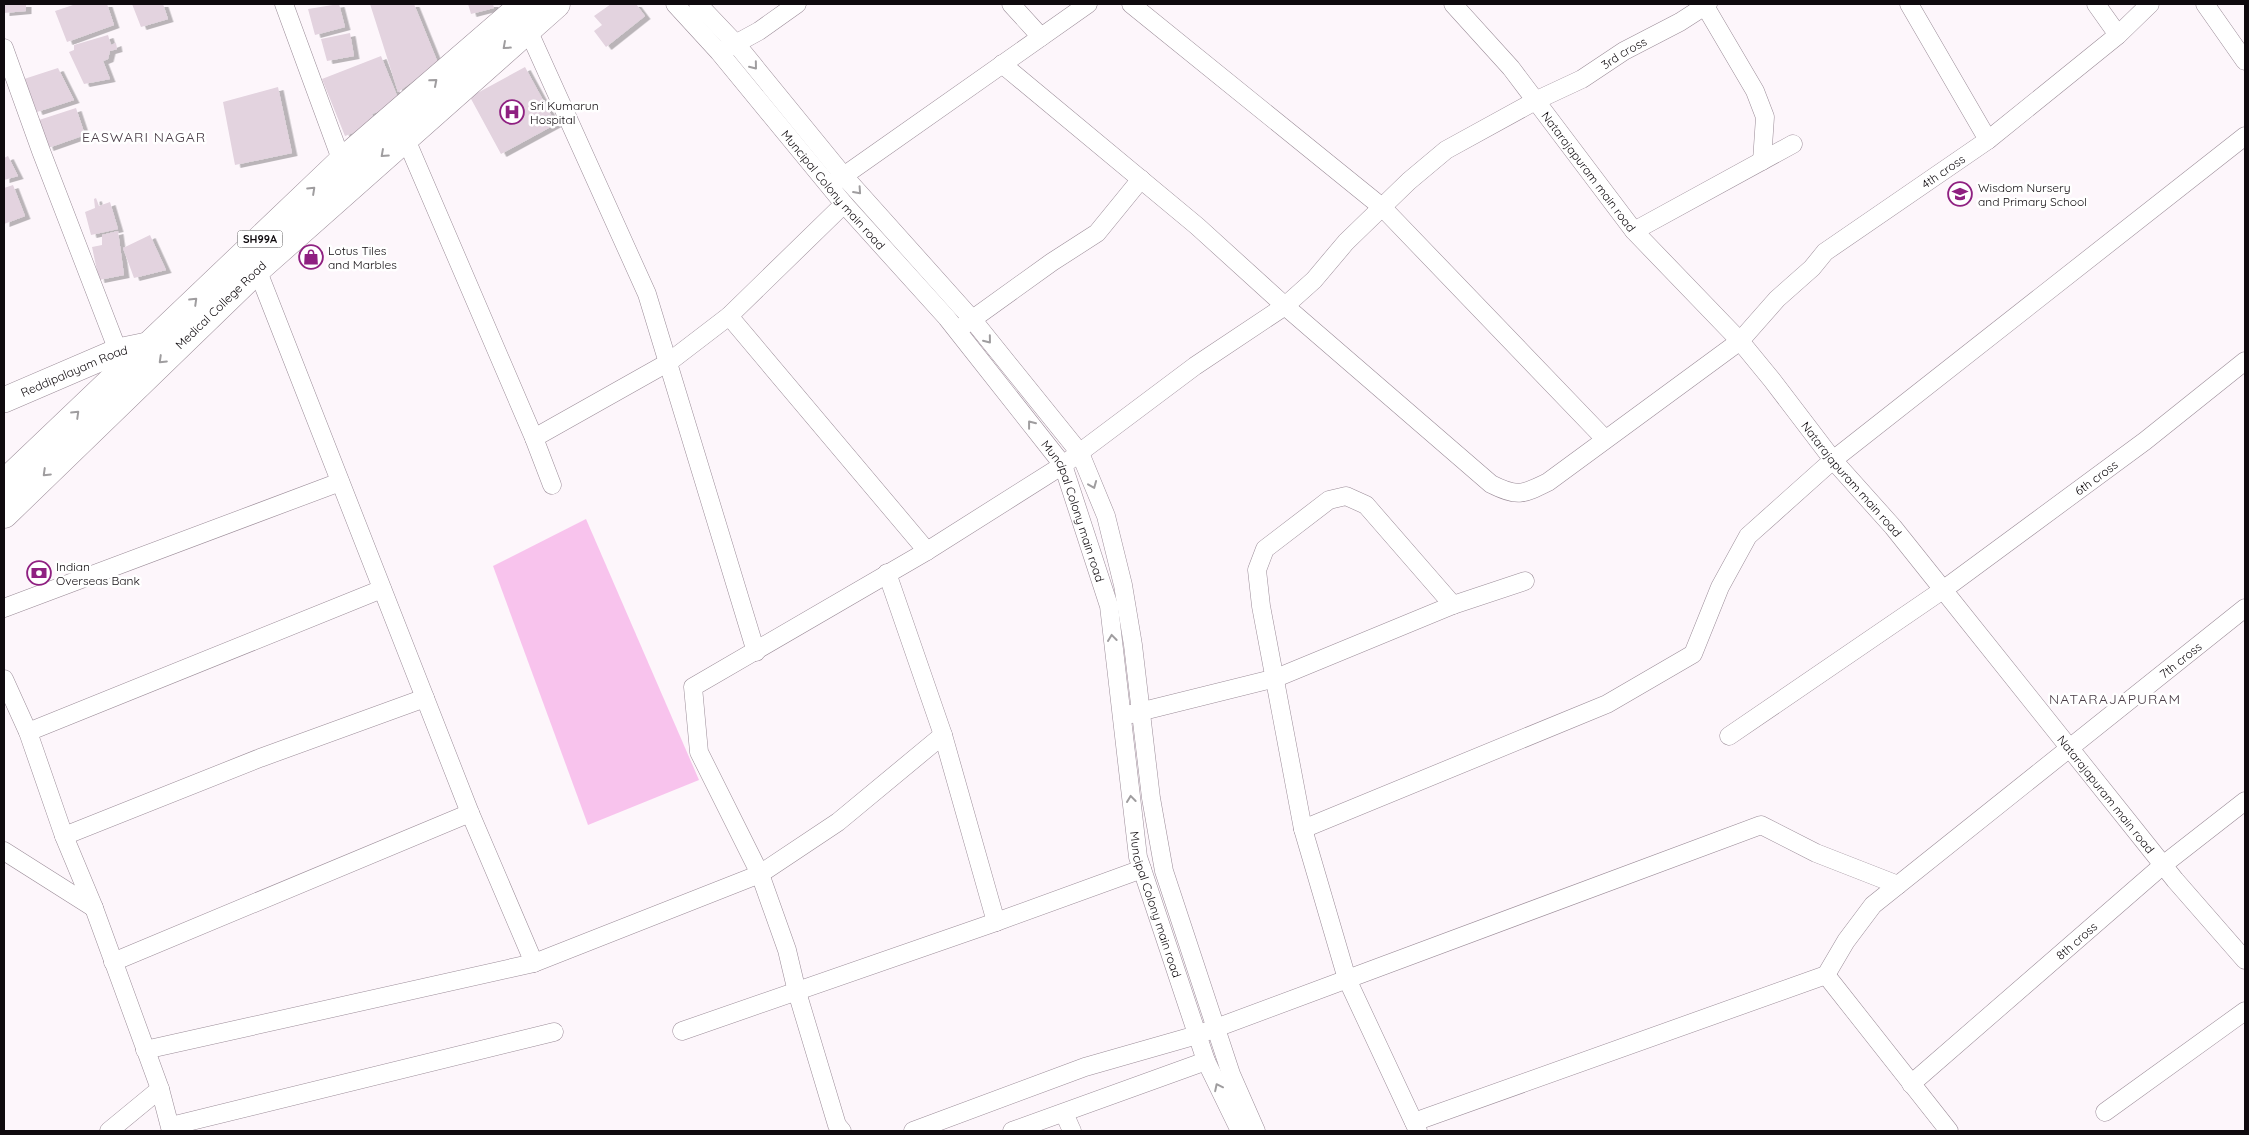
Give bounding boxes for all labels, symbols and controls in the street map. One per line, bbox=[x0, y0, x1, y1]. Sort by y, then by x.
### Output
street label: 3rd cross bbox=[1598, 33, 1649, 72]
one-way arrow bbox=[502, 41, 511, 50]
one-way arrow bbox=[749, 60, 757, 69]
one-way arrow bbox=[428, 79, 437, 88]
place label: Sri Kumarun Hospital bbox=[530, 98, 599, 127]
hospital icon: Sri Kumarun Hospital bbox=[499, 99, 525, 125]
street label: Natarajapuram main road bbox=[1539, 108, 1639, 235]
street label: Muncipal Colony main road bbox=[778, 127, 889, 252]
district label: EASWARI NAGAR bbox=[82, 128, 206, 146]
one-way arrow bbox=[381, 149, 390, 158]
street label: 4th cross bbox=[1918, 151, 1968, 191]
place label: Wisdom Nursery and Primary School bbox=[1978, 180, 2087, 209]
school or university icon: Wisdom Nursery and Primary School bbox=[1947, 181, 1973, 207]
one-way arrow bbox=[852, 186, 861, 195]
one-way arrow bbox=[306, 187, 315, 196]
road number: SH99A bbox=[238, 230, 282, 248]
place label: Lotus Tiles and Marbles bbox=[328, 243, 397, 272]
shop icon: Lotus Tiles and Marbles bbox=[298, 244, 324, 270]
street label: Medical College Road bbox=[172, 257, 269, 352]
one-way arrow bbox=[188, 298, 197, 307]
one-way arrow bbox=[983, 334, 992, 343]
street label: Reddipalayam Road bbox=[18, 342, 129, 400]
one-way arrow bbox=[159, 354, 168, 363]
one-way arrow bbox=[70, 410, 79, 419]
street label: Natarajapuram main road bbox=[1799, 418, 1905, 540]
one-way arrow bbox=[1028, 421, 1036, 430]
street label: Muncipal Colony main road bbox=[1039, 437, 1108, 584]
street label: 6th cross bbox=[2071, 456, 2121, 498]
one-way arrow bbox=[42, 467, 51, 476]
one-way arrow bbox=[1087, 480, 1097, 488]
place label: Indian Overseas Bank bbox=[56, 559, 140, 588]
bank icon: Indian Overseas Bank bbox=[26, 560, 52, 586]
one-way arrow bbox=[1107, 633, 1118, 641]
street label: 7th cross bbox=[2156, 638, 2204, 681]
district label: NATARAJAPURAM bbox=[2049, 690, 2181, 708]
street label: Natarajapuram main road bbox=[2055, 732, 2158, 856]
one-way arrow bbox=[1126, 795, 1137, 803]
street label: Muncipal Colony main road bbox=[1128, 830, 1185, 979]
street label: 8th cross bbox=[2053, 918, 2100, 962]
one-way arrow bbox=[1215, 1084, 1225, 1093]

